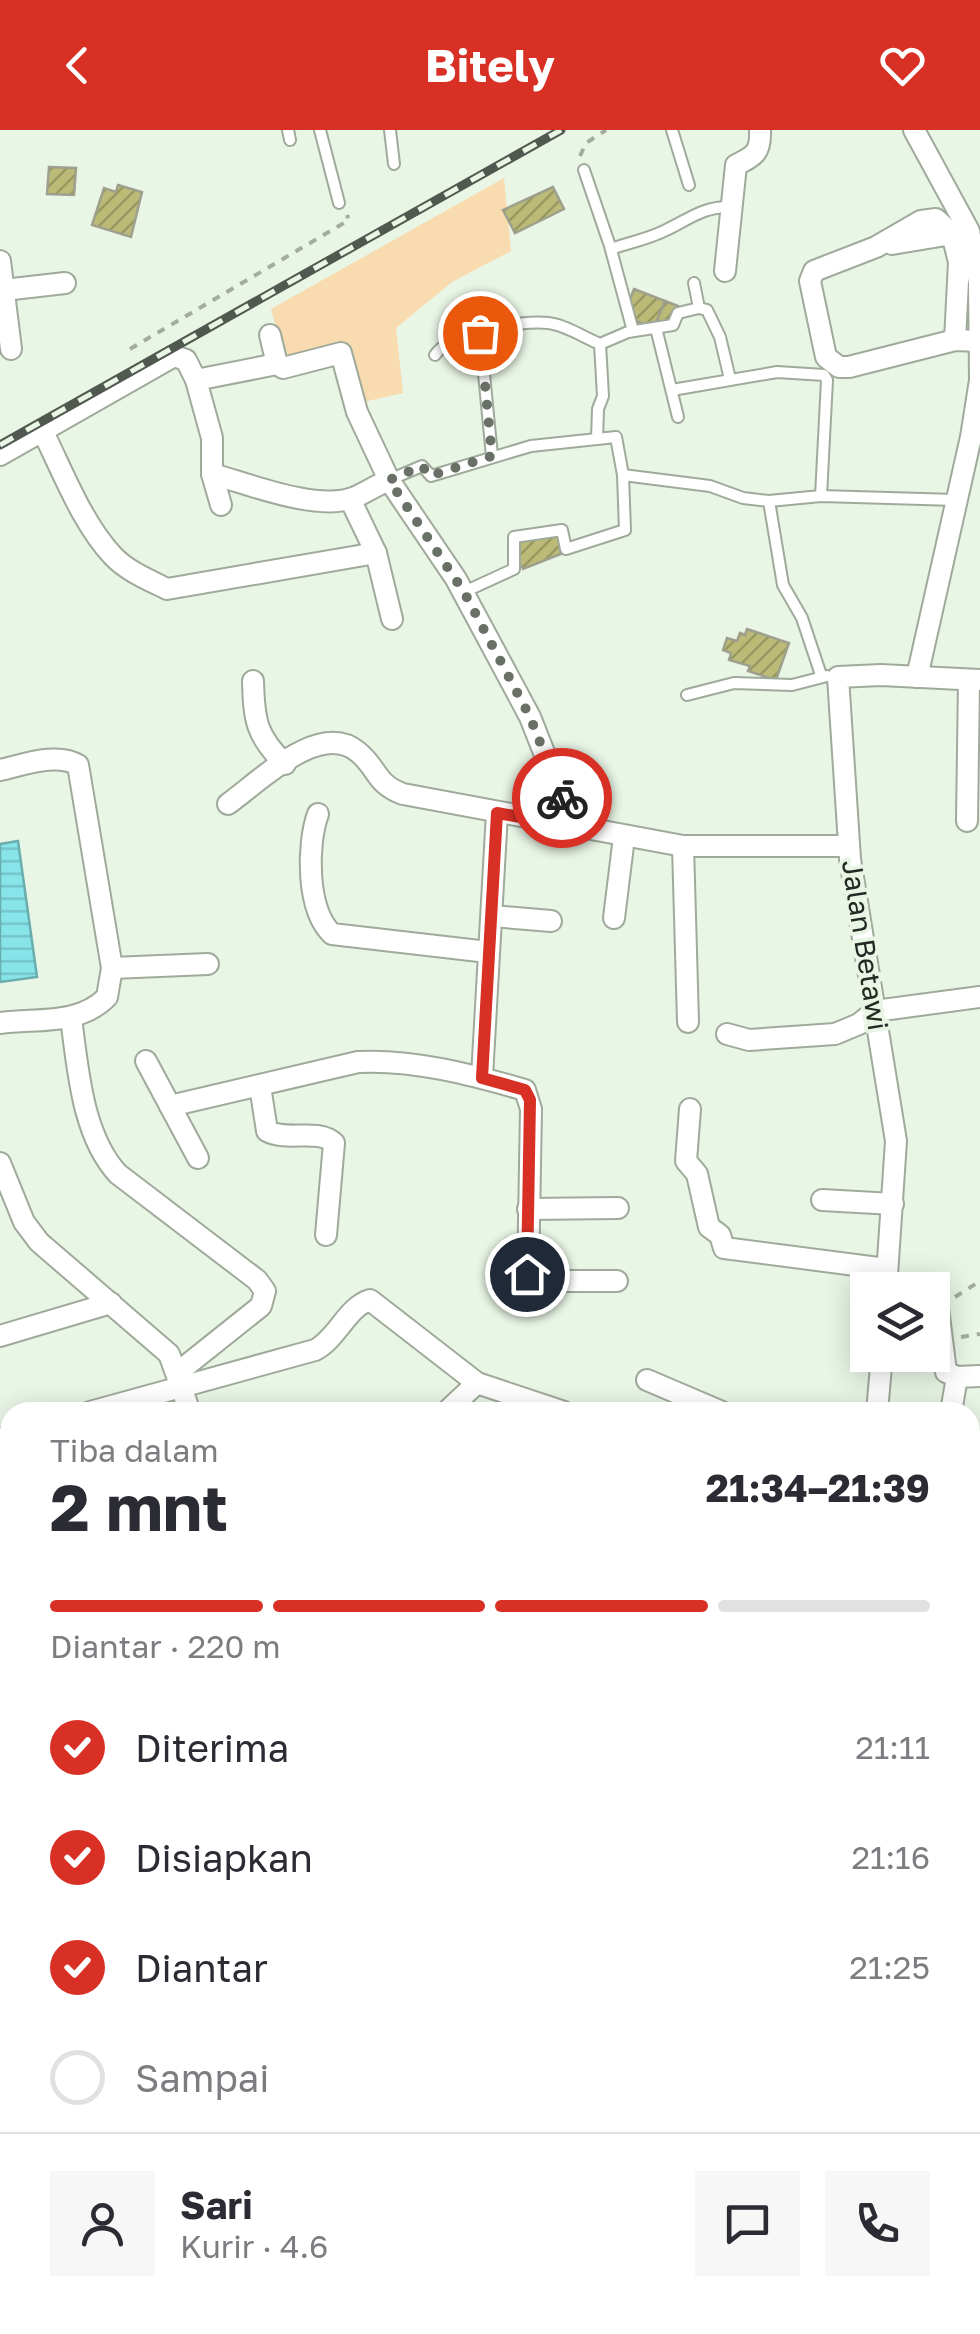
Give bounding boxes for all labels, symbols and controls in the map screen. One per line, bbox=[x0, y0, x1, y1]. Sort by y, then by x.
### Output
icon: back bbox=[50, 38, 105, 93]
text: Bitely bbox=[425, 38, 555, 92]
icon: heart bbox=[875, 38, 930, 93]
pin bbox=[438, 291, 523, 376]
icon: bag bbox=[453, 306, 508, 361]
courier bbox=[512, 748, 612, 848]
icon: bike bbox=[535, 771, 590, 826]
street label: Jalan Betawi bbox=[836, 857, 895, 1033]
pin bbox=[485, 1232, 570, 1317]
icon: home bbox=[500, 1247, 555, 1302]
map controls bbox=[850, 1272, 950, 1372]
button: layers bbox=[850, 1272, 950, 1372]
text: Tiba dalam bbox=[50, 1431, 219, 1469]
text: 21:34–21:39 bbox=[706, 1465, 930, 1510]
text: 2 mnt bbox=[50, 1467, 228, 1545]
text: Diantar · 220 m bbox=[50, 1627, 281, 1665]
icon: check bbox=[50, 1720, 105, 1775]
text: Diterima bbox=[135, 1725, 289, 1770]
text: 21:11 bbox=[855, 1728, 930, 1766]
icon: check bbox=[50, 1830, 105, 1885]
text: Disiapkan bbox=[135, 1835, 313, 1880]
text: 21:16 bbox=[851, 1838, 930, 1876]
icon: check bbox=[50, 1940, 105, 1995]
text: Diantar bbox=[135, 1945, 268, 1990]
text: 21:25 bbox=[849, 1948, 930, 1986]
text: Sampai bbox=[135, 2055, 269, 2100]
button: person bbox=[50, 2171, 155, 2276]
button: chat bbox=[695, 2171, 800, 2276]
button: phone bbox=[825, 2171, 930, 2276]
text: Sari bbox=[180, 2182, 253, 2227]
text: Kurir · 4.6 bbox=[180, 2227, 328, 2265]

